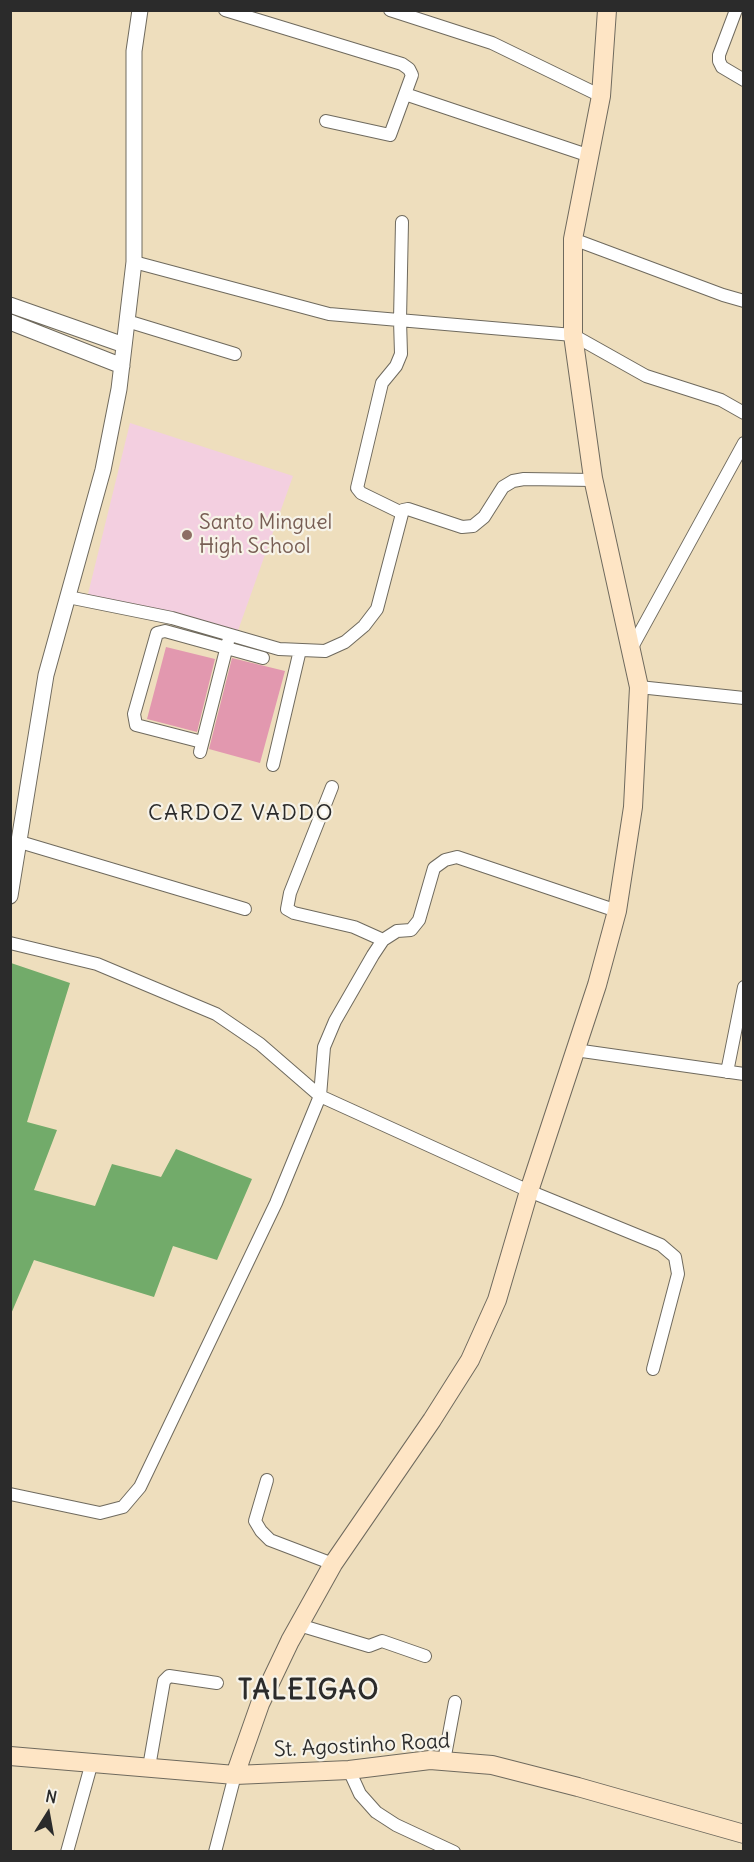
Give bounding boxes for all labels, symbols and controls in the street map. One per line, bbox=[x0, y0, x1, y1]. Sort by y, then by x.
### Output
place label: Santo Minguel High School bbox=[199, 510, 332, 560]
marker: Santo Minguel High School bbox=[180, 528, 194, 542]
district label: CARDOZ VADDO bbox=[148, 801, 334, 827]
district label: TALEIGAO bbox=[238, 1675, 380, 1707]
street label: St. Agostinho Road bbox=[273, 1729, 451, 1763]
north arrow bbox=[18, 1784, 78, 1844]
text: N bbox=[44, 1785, 59, 1807]

